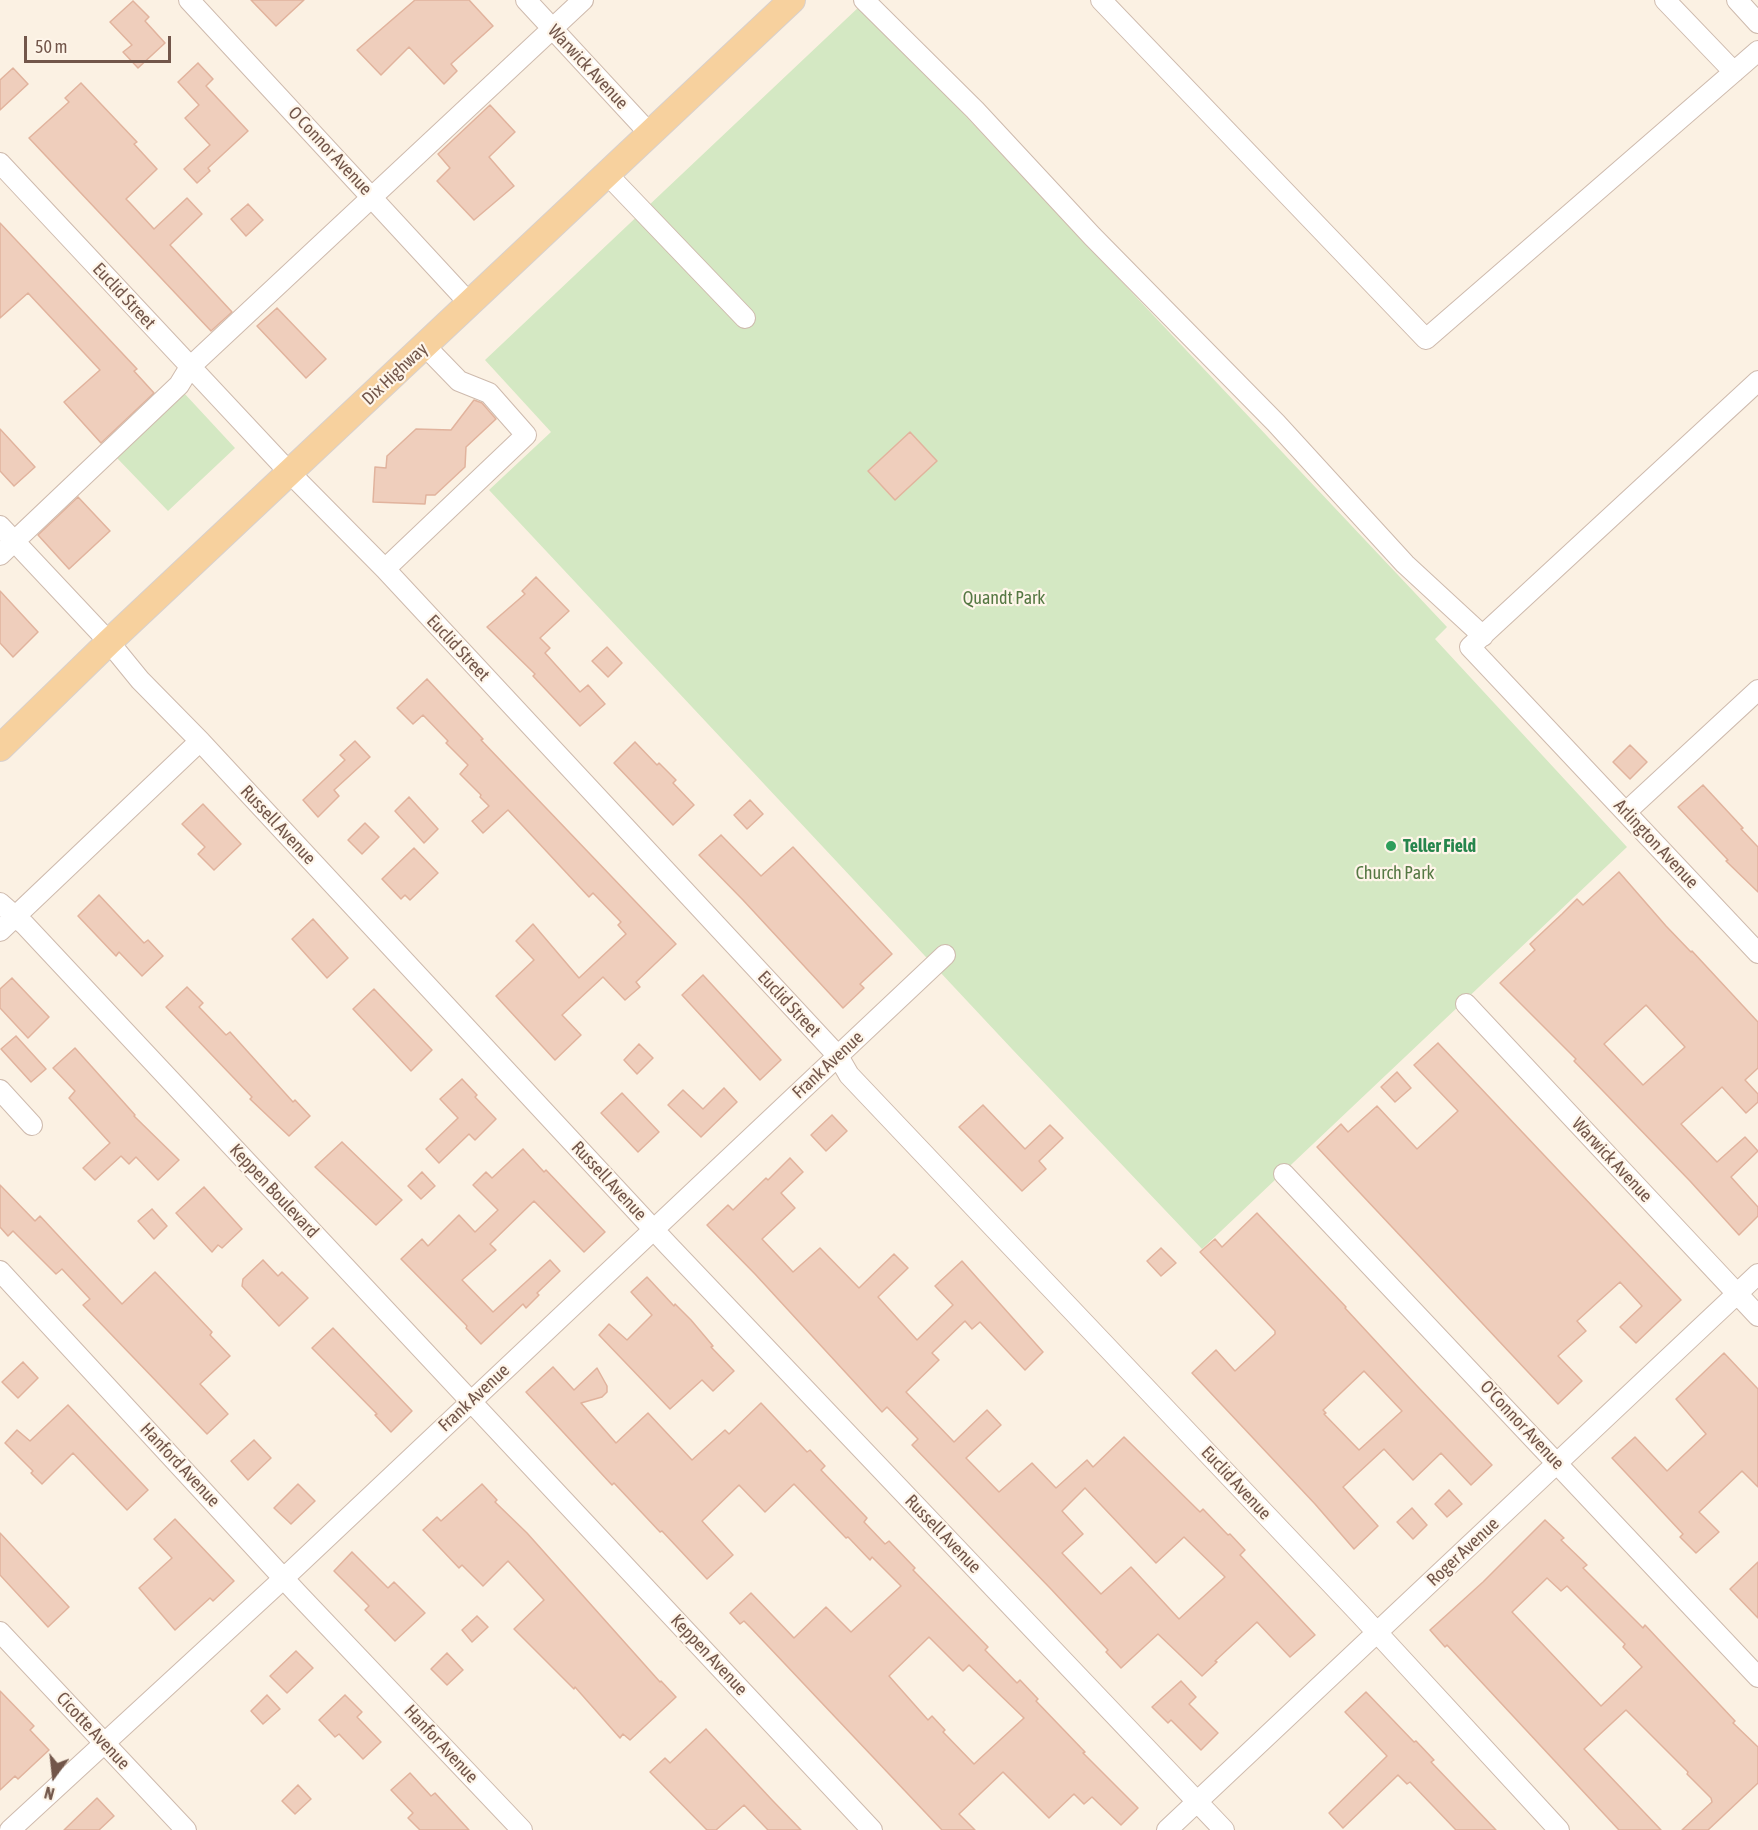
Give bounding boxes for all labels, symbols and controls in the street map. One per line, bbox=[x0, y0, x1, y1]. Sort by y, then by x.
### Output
street label: Warwick Avenue bbox=[543, 20, 633, 114]
scale bar bbox=[27, 24, 174, 62]
text: 50 m bbox=[35, 36, 67, 57]
street label: O Connor Avenue bbox=[284, 102, 376, 200]
street label: Euclid Street bbox=[88, 258, 160, 334]
street label: Dix Highway bbox=[358, 338, 432, 410]
park label: Quandt Park bbox=[963, 587, 1045, 609]
street label: Euclid Street bbox=[422, 610, 494, 686]
street label: Russell Avenue bbox=[236, 781, 320, 869]
street label: Arlington Avenue bbox=[1609, 795, 1703, 893]
place label: Teller Field bbox=[1403, 835, 1476, 857]
marker: Teller Field bbox=[1384, 839, 1398, 853]
park label: Church Park bbox=[1356, 862, 1434, 884]
street label: Euclid Street bbox=[753, 966, 825, 1042]
street label: Frank Avenue bbox=[788, 1027, 868, 1103]
street label: Warwick Avenue bbox=[1567, 1113, 1657, 1207]
street label: Russell Avenue bbox=[567, 1137, 651, 1225]
street label: Keppen Boulevard bbox=[225, 1139, 323, 1243]
street label: Frank Avenue bbox=[434, 1360, 514, 1436]
street label: O'Connor Avenue bbox=[1475, 1376, 1569, 1474]
street label: Hanford Avenue bbox=[136, 1418, 224, 1512]
street label: Euclid Avenue bbox=[1196, 1442, 1276, 1524]
street label: Russell Avenue bbox=[900, 1490, 986, 1578]
street label: Roger Avenue bbox=[1422, 1513, 1504, 1591]
street label: Keppen Avenue bbox=[666, 1610, 752, 1700]
street label: Cicotte Avenue bbox=[52, 1688, 134, 1774]
street label: Hanfor Avenue bbox=[399, 1701, 483, 1787]
north arrow bbox=[24, 1746, 84, 1806]
text: N bbox=[42, 1783, 56, 1803]

